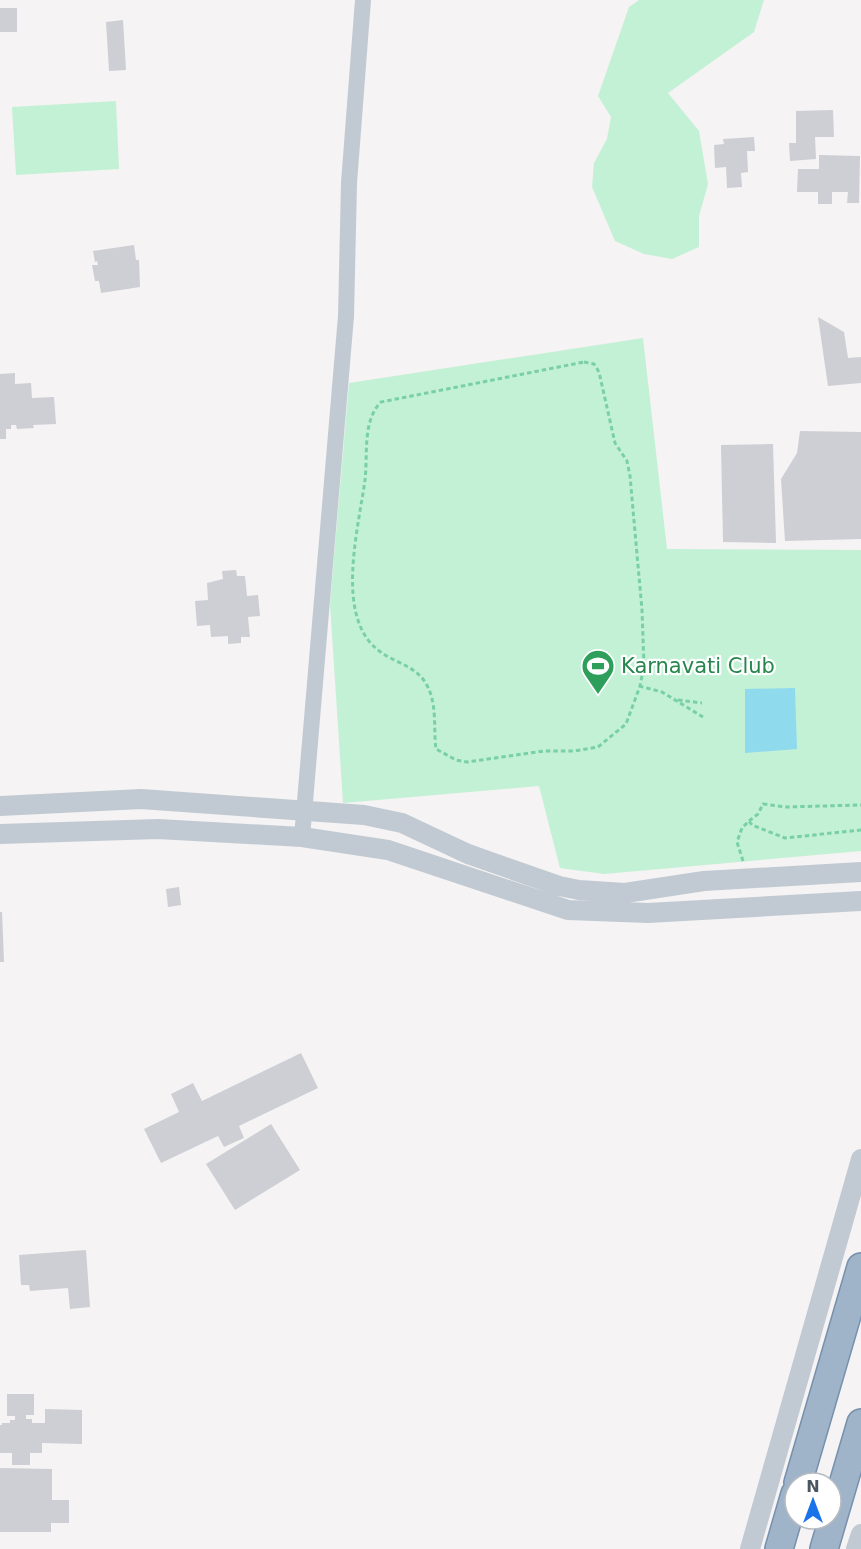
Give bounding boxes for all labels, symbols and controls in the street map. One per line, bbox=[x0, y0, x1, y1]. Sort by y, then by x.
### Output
sports icon: Karnavati Club bbox=[580, 648, 616, 695]
place label: Karnavati Club bbox=[621, 654, 775, 678]
north arrow bbox=[783, 1471, 843, 1531]
text: N bbox=[806, 1477, 820, 1496]

